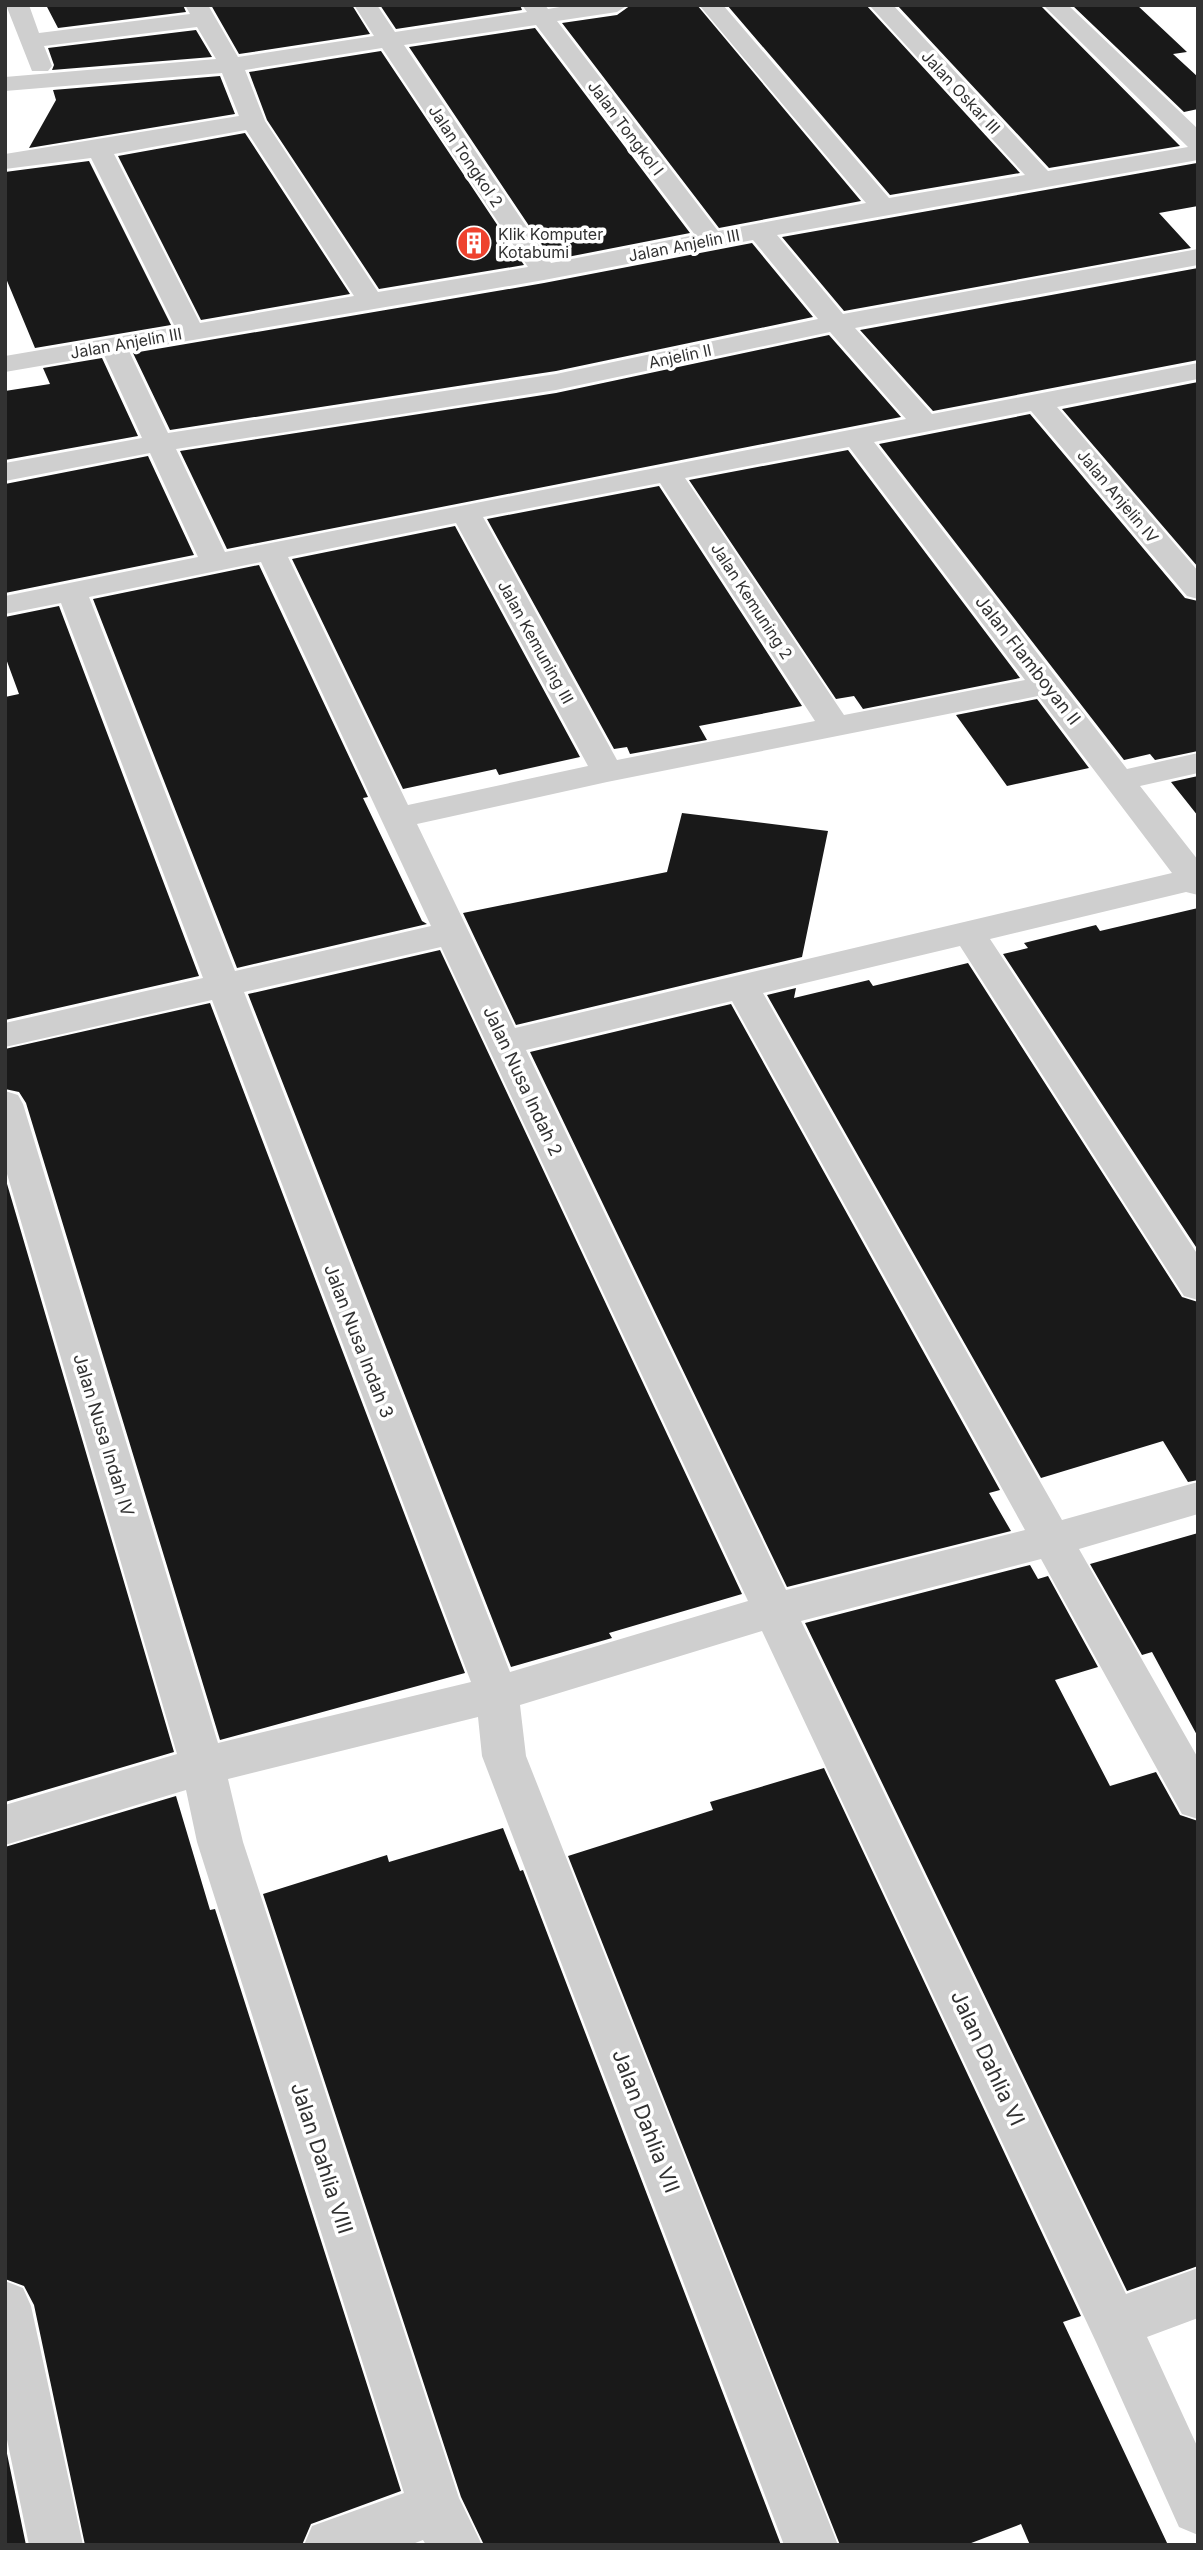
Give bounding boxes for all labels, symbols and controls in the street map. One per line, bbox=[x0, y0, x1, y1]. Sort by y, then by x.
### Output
street label: Jalan Oskar III bbox=[917, 46, 1005, 138]
street label: Jalan Tongkol I bbox=[584, 77, 668, 179]
street label: Jalan Tongkol 2 bbox=[424, 101, 508, 211]
building icon: Klik Komputer Kotabumi bbox=[455, 224, 493, 262]
place label: Klik Komputer Kotabumi bbox=[498, 224, 603, 262]
street label: Jalan Anjelin III bbox=[627, 224, 741, 266]
street label: Jalan Anjelin III bbox=[69, 323, 183, 363]
street label: Anjelin II bbox=[647, 340, 713, 372]
street label: Jalan Anjelin IV bbox=[1073, 445, 1163, 547]
street label: Jalan Kemuning 2 bbox=[707, 539, 797, 663]
street label: Jalan Kemuning III bbox=[494, 577, 578, 707]
street label: Jalan Flamboyan II bbox=[971, 591, 1085, 729]
street label: Jalan Nusa Indah 2 bbox=[479, 1003, 567, 1159]
street label: Jalan Nusa Indah 3 bbox=[320, 1261, 398, 1421]
street label: Jalan Nusa Indah IV bbox=[69, 1351, 139, 1519]
street label: Jalan Dahlia VI bbox=[946, 1986, 1030, 2130]
street label: Jalan Dahlia VII bbox=[607, 2046, 685, 2196]
street label: Jalan Dahlia VIII bbox=[286, 2079, 358, 2237]

